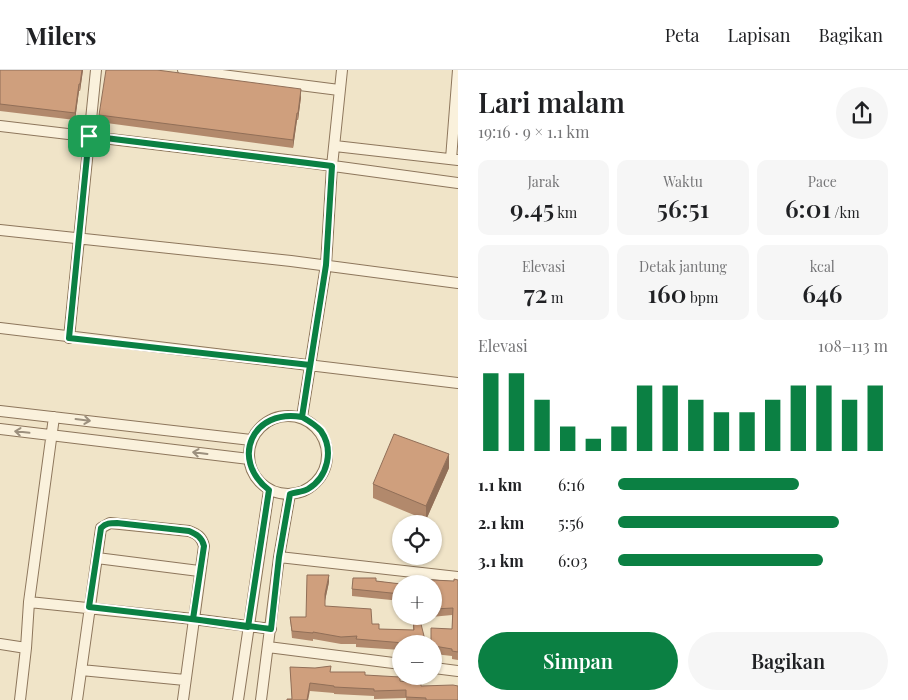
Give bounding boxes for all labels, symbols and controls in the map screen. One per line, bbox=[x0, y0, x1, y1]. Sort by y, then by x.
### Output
text: Milers bbox=[25, 19, 96, 51]
text: Peta bbox=[665, 23, 700, 47]
text: Lapisan bbox=[728, 23, 791, 47]
text: Bagikan bbox=[819, 23, 883, 47]
text: Lari malam bbox=[478, 83, 625, 120]
button: share bbox=[836, 87, 888, 139]
pin bbox=[68, 115, 110, 157]
text: 19:16 · 9 × 1.1 km bbox=[478, 121, 589, 142]
icon: arrive bbox=[75, 122, 103, 150]
text: Jarak bbox=[528, 172, 560, 191]
text: Waktu bbox=[663, 172, 703, 191]
text: Pace bbox=[808, 172, 837, 191]
text: 9.45 bbox=[510, 191, 554, 224]
text: 56:51 bbox=[657, 191, 709, 224]
text: 6:01 bbox=[785, 191, 831, 224]
text: km bbox=[554, 203, 577, 222]
text: /km bbox=[831, 203, 860, 222]
text: Elevasi bbox=[522, 257, 565, 276]
text: Detak jantung bbox=[639, 257, 727, 276]
text: kcal bbox=[810, 257, 835, 276]
text: 72 bbox=[524, 276, 548, 309]
text: 160 bbox=[648, 276, 686, 309]
text: 646 bbox=[802, 276, 842, 309]
text: m bbox=[548, 288, 563, 307]
text: bpm bbox=[686, 288, 718, 307]
text: Elevasi bbox=[478, 335, 528, 356]
text: 108–113 m bbox=[818, 335, 888, 356]
one-way arrow bbox=[75, 415, 91, 425]
one-way arrow bbox=[14, 427, 30, 436]
one-way arrow bbox=[193, 448, 209, 458]
text: 1.1 km bbox=[478, 474, 522, 495]
text: 6:16 bbox=[558, 474, 585, 495]
text: 2.1 km bbox=[478, 512, 524, 533]
text: 5:56 bbox=[558, 512, 584, 533]
map controls bbox=[392, 515, 442, 685]
button: locate bbox=[392, 515, 442, 565]
text: 3.1 km bbox=[478, 550, 524, 571]
text: 6:03 bbox=[558, 550, 587, 571]
button: + bbox=[392, 575, 442, 625]
button: Simpan bbox=[478, 632, 678, 690]
button: Bagikan bbox=[688, 632, 888, 690]
button: − bbox=[392, 635, 442, 685]

